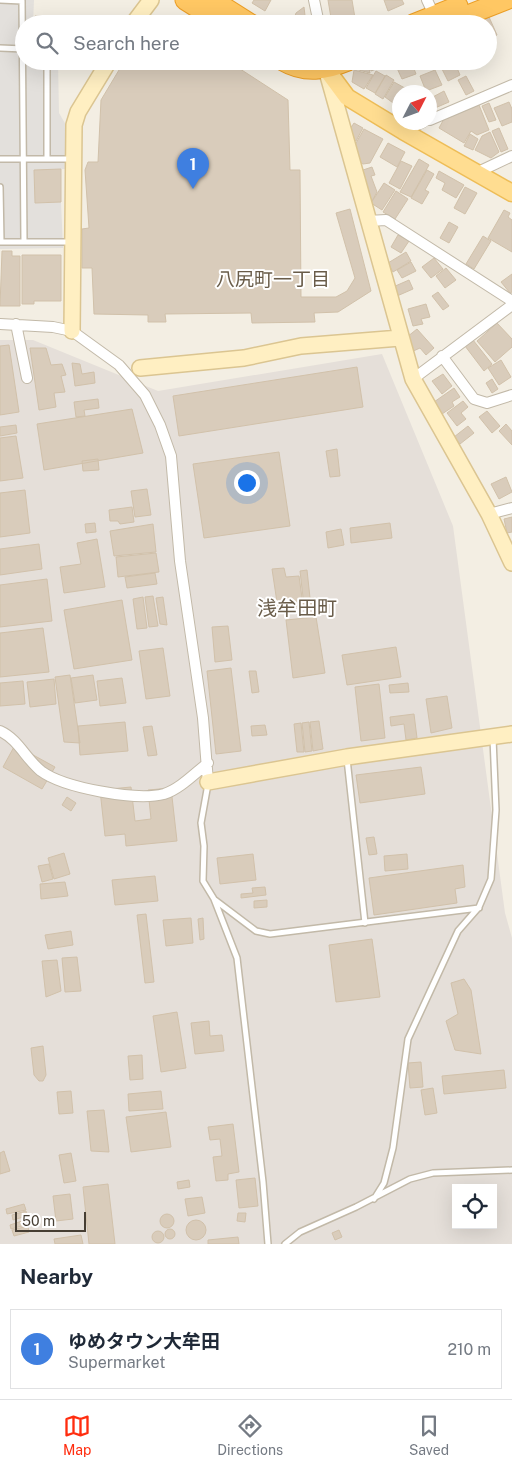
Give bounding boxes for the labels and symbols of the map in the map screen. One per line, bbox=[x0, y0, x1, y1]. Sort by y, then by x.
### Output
north arrow bbox=[392, 85, 437, 130]
pin: 1 bbox=[177, 148, 209, 189]
district label: 八尻町一丁目 bbox=[216, 268, 330, 290]
your location bbox=[234, 470, 260, 496]
district label: 浅牟田町 bbox=[257, 596, 337, 620]
scale bar bbox=[15, 1209, 86, 1232]

